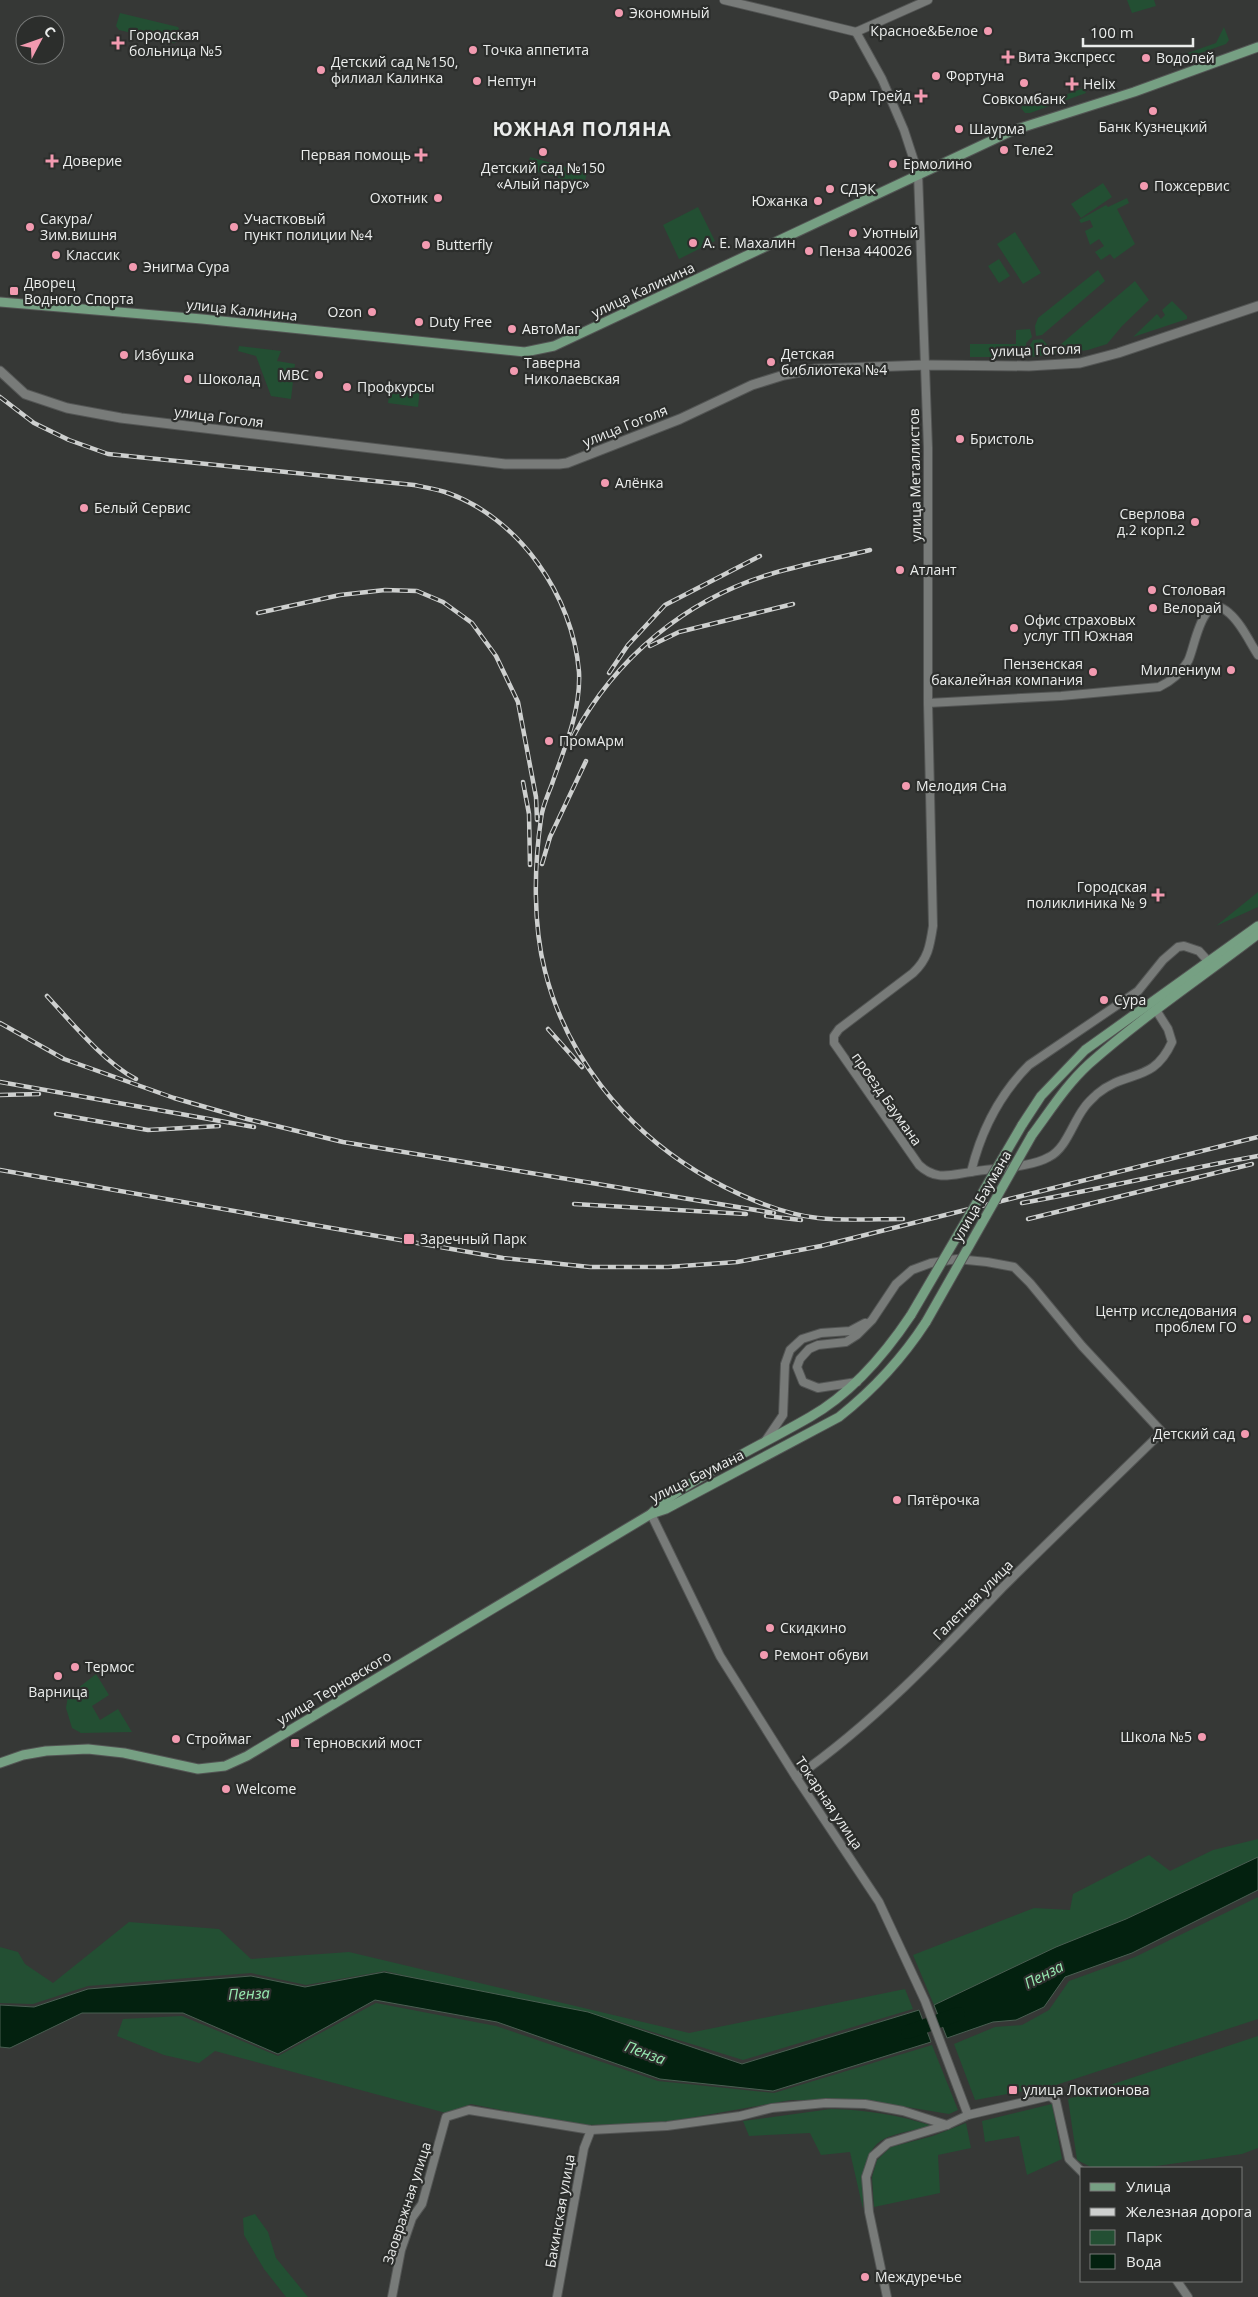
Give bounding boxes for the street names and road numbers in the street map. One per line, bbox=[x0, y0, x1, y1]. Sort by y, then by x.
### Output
street label: улица Калинина bbox=[588, 257, 697, 322]
street label: улица Калинина bbox=[185, 294, 299, 325]
street label: улица Гоголя bbox=[991, 338, 1081, 361]
street label: улица Гоголя bbox=[580, 400, 670, 451]
street label: улица Гоголя bbox=[173, 402, 265, 431]
street label: улица Металлистов bbox=[904, 408, 925, 542]
street label: проезд Баумана bbox=[848, 1048, 927, 1149]
street label: улица Баумана bbox=[948, 1147, 1015, 1245]
street label: улица Баумана bbox=[647, 1445, 747, 1506]
street label: Галетная улица bbox=[928, 1555, 1017, 1644]
street label: улица Терновского bbox=[273, 1646, 395, 1729]
street label: Токарная улица bbox=[791, 1753, 868, 1853]
street label: Заовражная улица bbox=[378, 2139, 435, 2266]
street label: Бакинская улица bbox=[540, 2153, 579, 2269]

